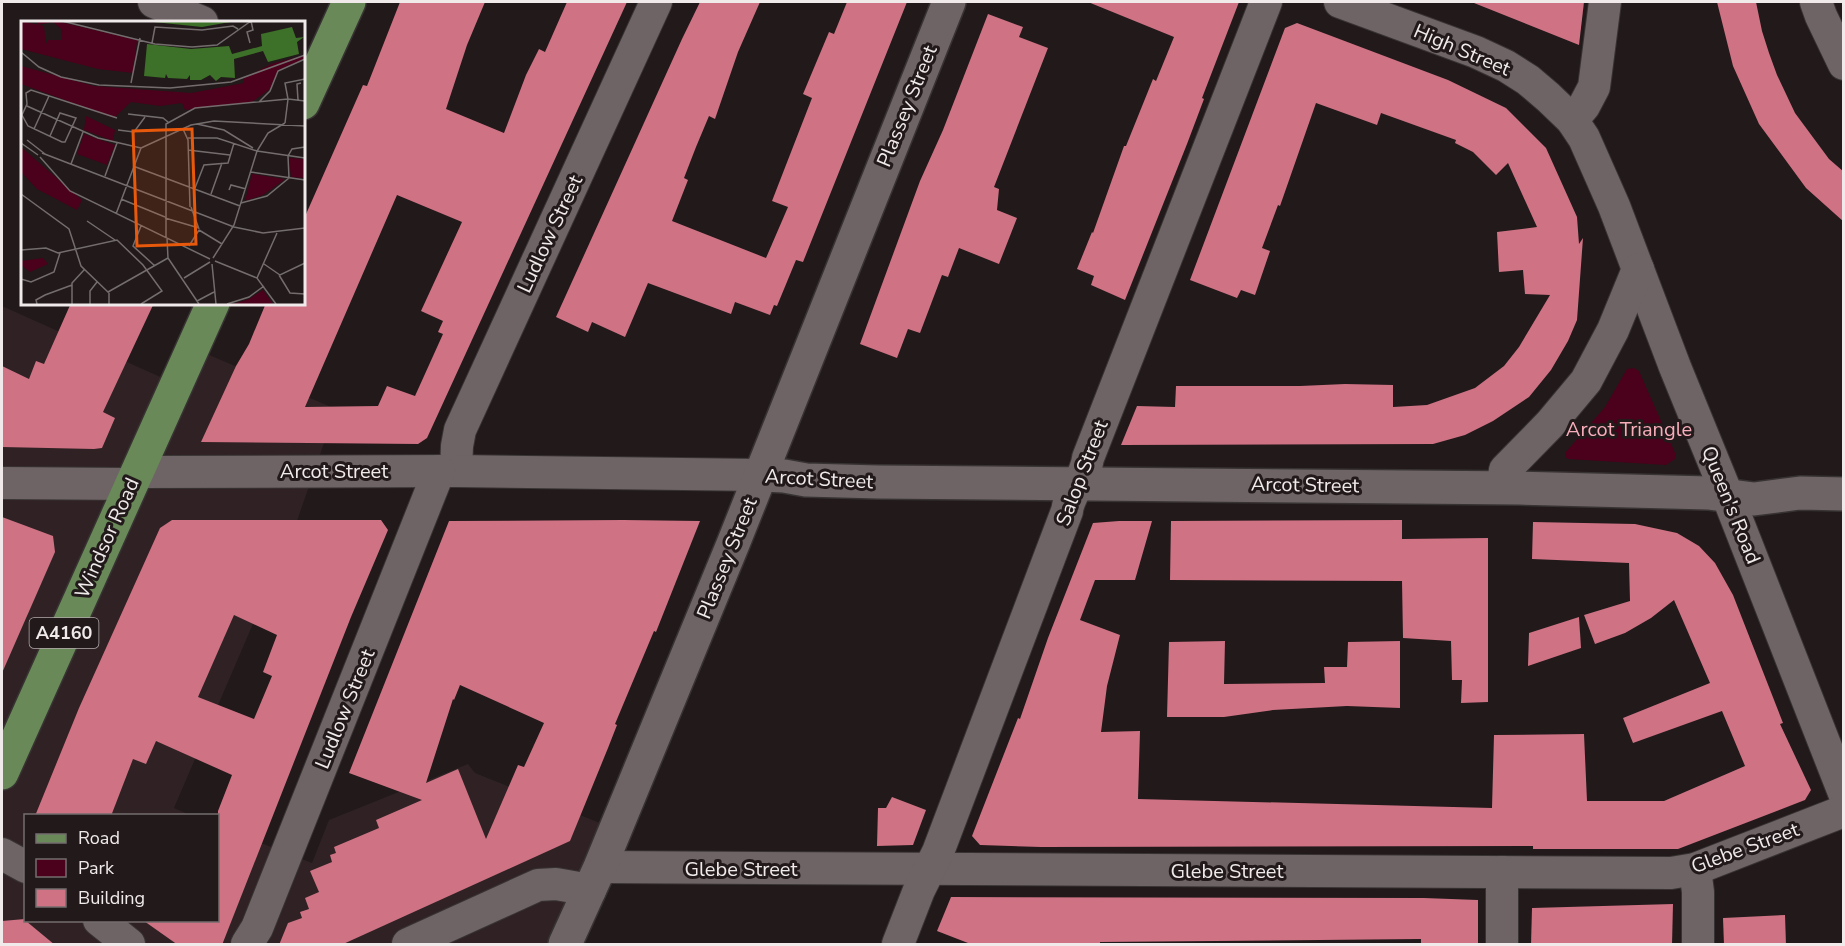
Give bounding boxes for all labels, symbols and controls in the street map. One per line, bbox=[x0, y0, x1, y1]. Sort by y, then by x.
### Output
street label: High Street bbox=[1409, 18, 1515, 83]
inset map bbox=[21, 21, 304, 304]
street label: Plassey Street bbox=[870, 40, 944, 171]
street label: Ludlow Street bbox=[511, 170, 589, 297]
street label: Salop Street bbox=[1049, 415, 1115, 530]
park label: Arcot Triangle bbox=[1566, 416, 1692, 443]
street label: Queen's Road bbox=[1695, 442, 1767, 568]
street label: Arcot Street bbox=[280, 458, 389, 485]
street label: Arcot Street bbox=[764, 463, 875, 495]
street label: Arcot Street bbox=[1251, 471, 1360, 499]
street label: Windsor Road bbox=[68, 473, 146, 603]
street label: Plassey Street bbox=[690, 492, 764, 623]
road number: A4160 bbox=[29, 618, 98, 648]
street label: Ludlow Street bbox=[309, 644, 382, 773]
legend bbox=[24, 814, 219, 922]
street label: Glebe Street bbox=[1687, 816, 1804, 880]
text: Road bbox=[78, 826, 120, 850]
text: Park bbox=[78, 856, 115, 880]
street label: Glebe Street bbox=[685, 856, 798, 883]
street label: Glebe Street bbox=[1171, 858, 1284, 885]
text: Building bbox=[78, 886, 145, 910]

